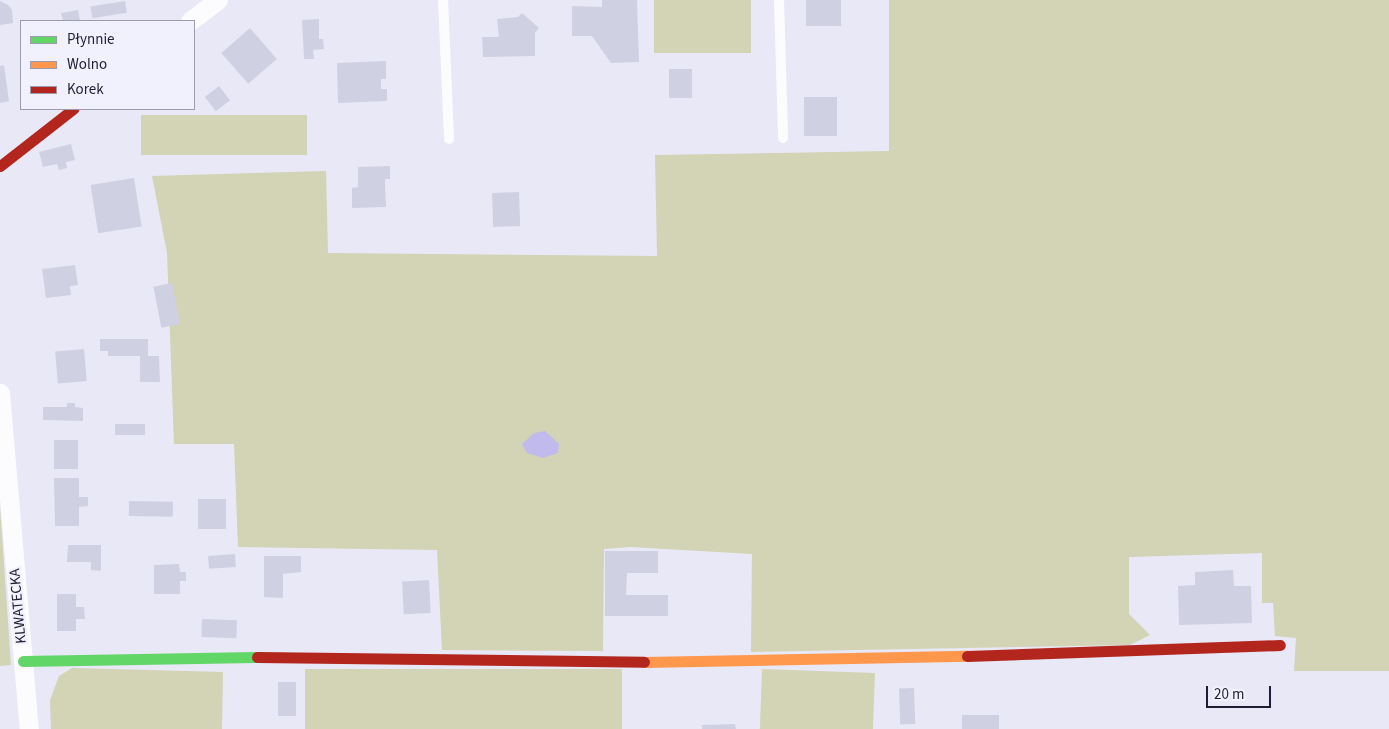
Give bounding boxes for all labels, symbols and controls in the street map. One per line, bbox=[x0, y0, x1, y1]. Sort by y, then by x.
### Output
legend bbox=[20, 20, 195, 110]
text: Płynnie bbox=[67, 29, 115, 50]
text: Wolno bbox=[67, 54, 107, 75]
text: Korek bbox=[67, 79, 104, 100]
street label: KLWATECKA bbox=[6, 568, 30, 644]
scale bar bbox=[1209, 676, 1274, 708]
text: 20 m bbox=[1214, 684, 1244, 705]

